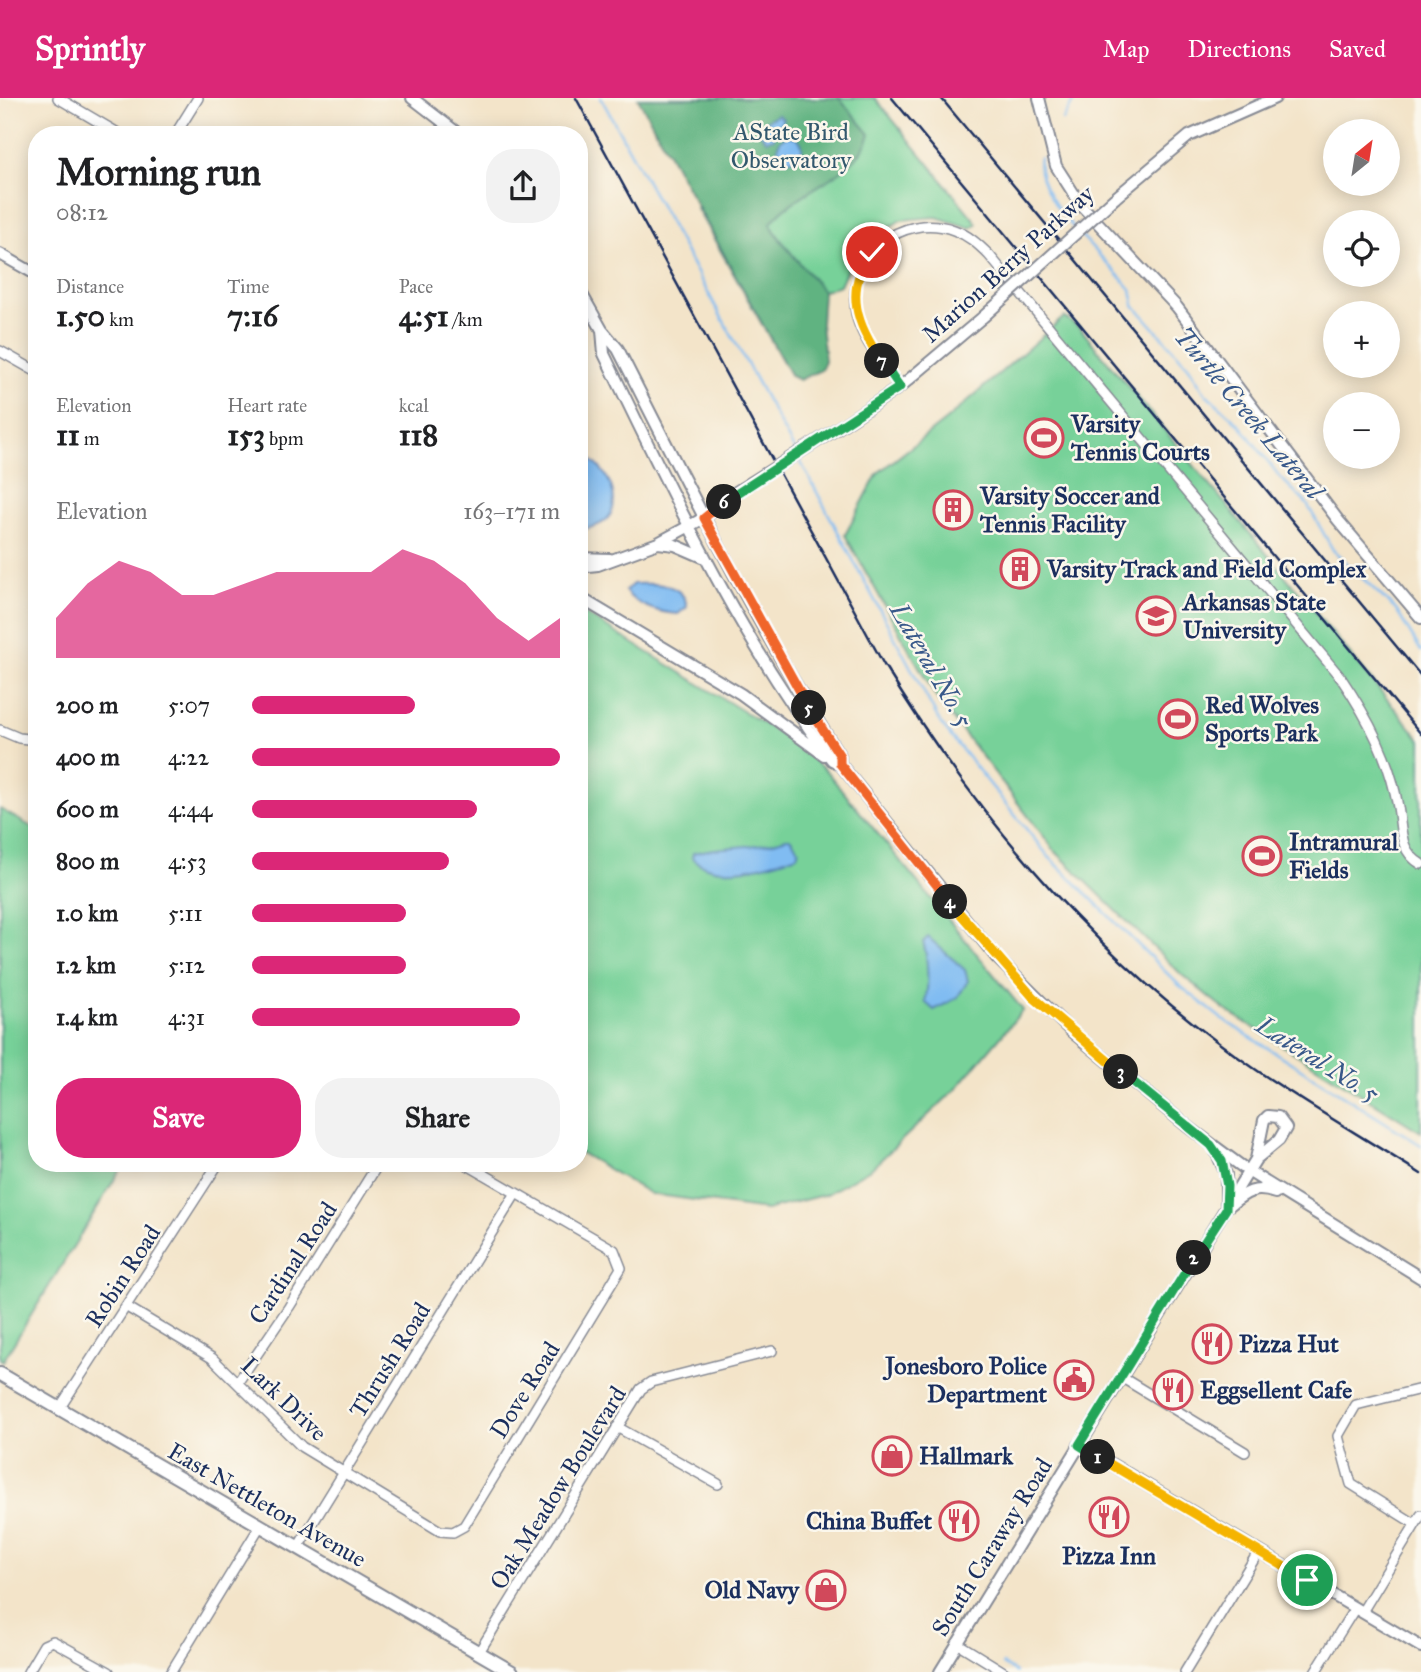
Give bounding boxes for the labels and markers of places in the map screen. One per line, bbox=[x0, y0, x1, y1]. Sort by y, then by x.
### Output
pin bbox=[842, 222, 902, 282]
pin: 7 bbox=[864, 344, 900, 378]
place label: Varsity Tennis Courts bbox=[1070, 409, 1210, 467]
sports icon: Varsity Tennis Courts bbox=[1023, 417, 1065, 459]
place label: Varsity Soccer and Tennis Facility bbox=[979, 481, 1161, 539]
pin: 6 bbox=[706, 484, 742, 520]
building icon: Varsity Soccer and Tennis Facility bbox=[932, 489, 974, 531]
building icon: Varsity Track and Field Complex bbox=[999, 548, 1041, 590]
place label: Varsity Track and Field Complex bbox=[1046, 554, 1367, 584]
place label: Arkansas State University bbox=[1181, 587, 1326, 645]
school or university icon: Arkansas State University bbox=[1135, 595, 1177, 637]
pin: 5 bbox=[792, 690, 826, 726]
place label: Red Wolves Sports Park bbox=[1205, 690, 1319, 748]
sports icon: Red Wolves Sports Park bbox=[1157, 698, 1199, 740]
place label: Intramural Fields bbox=[1289, 827, 1399, 885]
sports icon: Intramural Fields bbox=[1241, 835, 1283, 877]
pin: 4 bbox=[932, 884, 968, 920]
pin: 3 bbox=[1104, 1054, 1138, 1090]
pin: 2 bbox=[1176, 1240, 1212, 1276]
restaurant icon: Pizza Hut bbox=[1191, 1323, 1233, 1365]
place label: Pizza Hut bbox=[1239, 1329, 1339, 1359]
place label: Jonesboro Police Department bbox=[882, 1351, 1047, 1409]
public building icon: Jonesboro Police Department bbox=[1053, 1359, 1095, 1401]
restaurant icon: Eggsellent Cafe bbox=[1152, 1369, 1194, 1411]
place label: Eggsellent Cafe bbox=[1200, 1375, 1352, 1405]
shop icon: Hallmark bbox=[871, 1435, 913, 1477]
pin: 1 bbox=[1080, 1440, 1116, 1474]
place label: Hallmark bbox=[919, 1441, 1014, 1471]
restaurant icon: Pizza Inn bbox=[1088, 1496, 1130, 1538]
restaurant icon: China Buffet bbox=[938, 1500, 980, 1542]
place label: China Buffet bbox=[806, 1506, 932, 1536]
place label: Pizza Inn bbox=[1062, 1541, 1156, 1571]
pin bbox=[1277, 1550, 1337, 1610]
shop icon: Old Navy bbox=[805, 1569, 847, 1611]
place label: Old Navy bbox=[704, 1575, 801, 1605]

